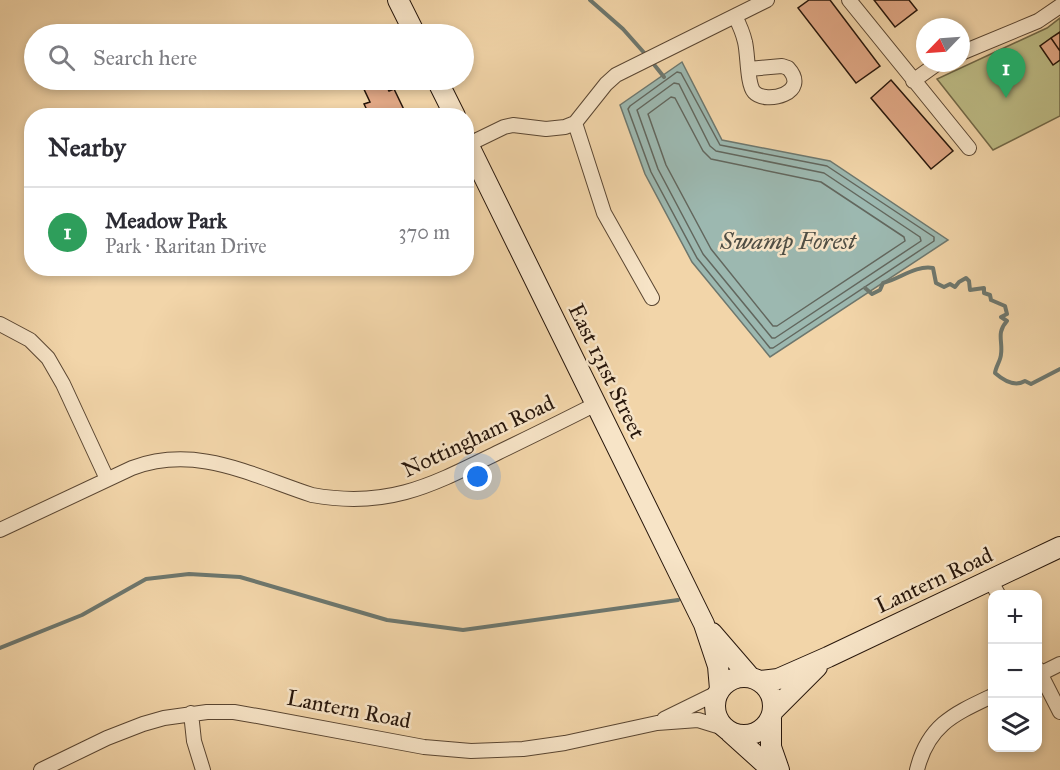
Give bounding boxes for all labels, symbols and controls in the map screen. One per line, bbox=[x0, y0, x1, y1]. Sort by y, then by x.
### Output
north arrow bbox=[916, 18, 970, 72]
search box bbox=[24, 24, 474, 90]
icon: search bbox=[45, 41, 78, 74]
text: Search here bbox=[93, 44, 197, 71]
pin: 1 bbox=[986, 48, 1026, 98]
text: Nearby bbox=[48, 131, 126, 163]
text: Meadow Park bbox=[105, 207, 227, 234]
text: 1 bbox=[64, 220, 71, 244]
text: 370 m bbox=[399, 220, 450, 244]
water label: Swamp Forest bbox=[719, 226, 857, 256]
text: Park · Raritan Drive bbox=[105, 234, 266, 258]
street label: East 131st Street bbox=[563, 299, 651, 443]
street label: Nottingham Road bbox=[398, 389, 558, 483]
your location bbox=[463, 462, 492, 491]
street label: Lantern Road bbox=[871, 541, 997, 619]
map controls bbox=[988, 590, 1042, 752]
button: + bbox=[988, 590, 1042, 644]
button: − bbox=[988, 644, 1042, 698]
street label: Lantern Road bbox=[285, 684, 413, 734]
button: layers bbox=[988, 698, 1042, 752]

